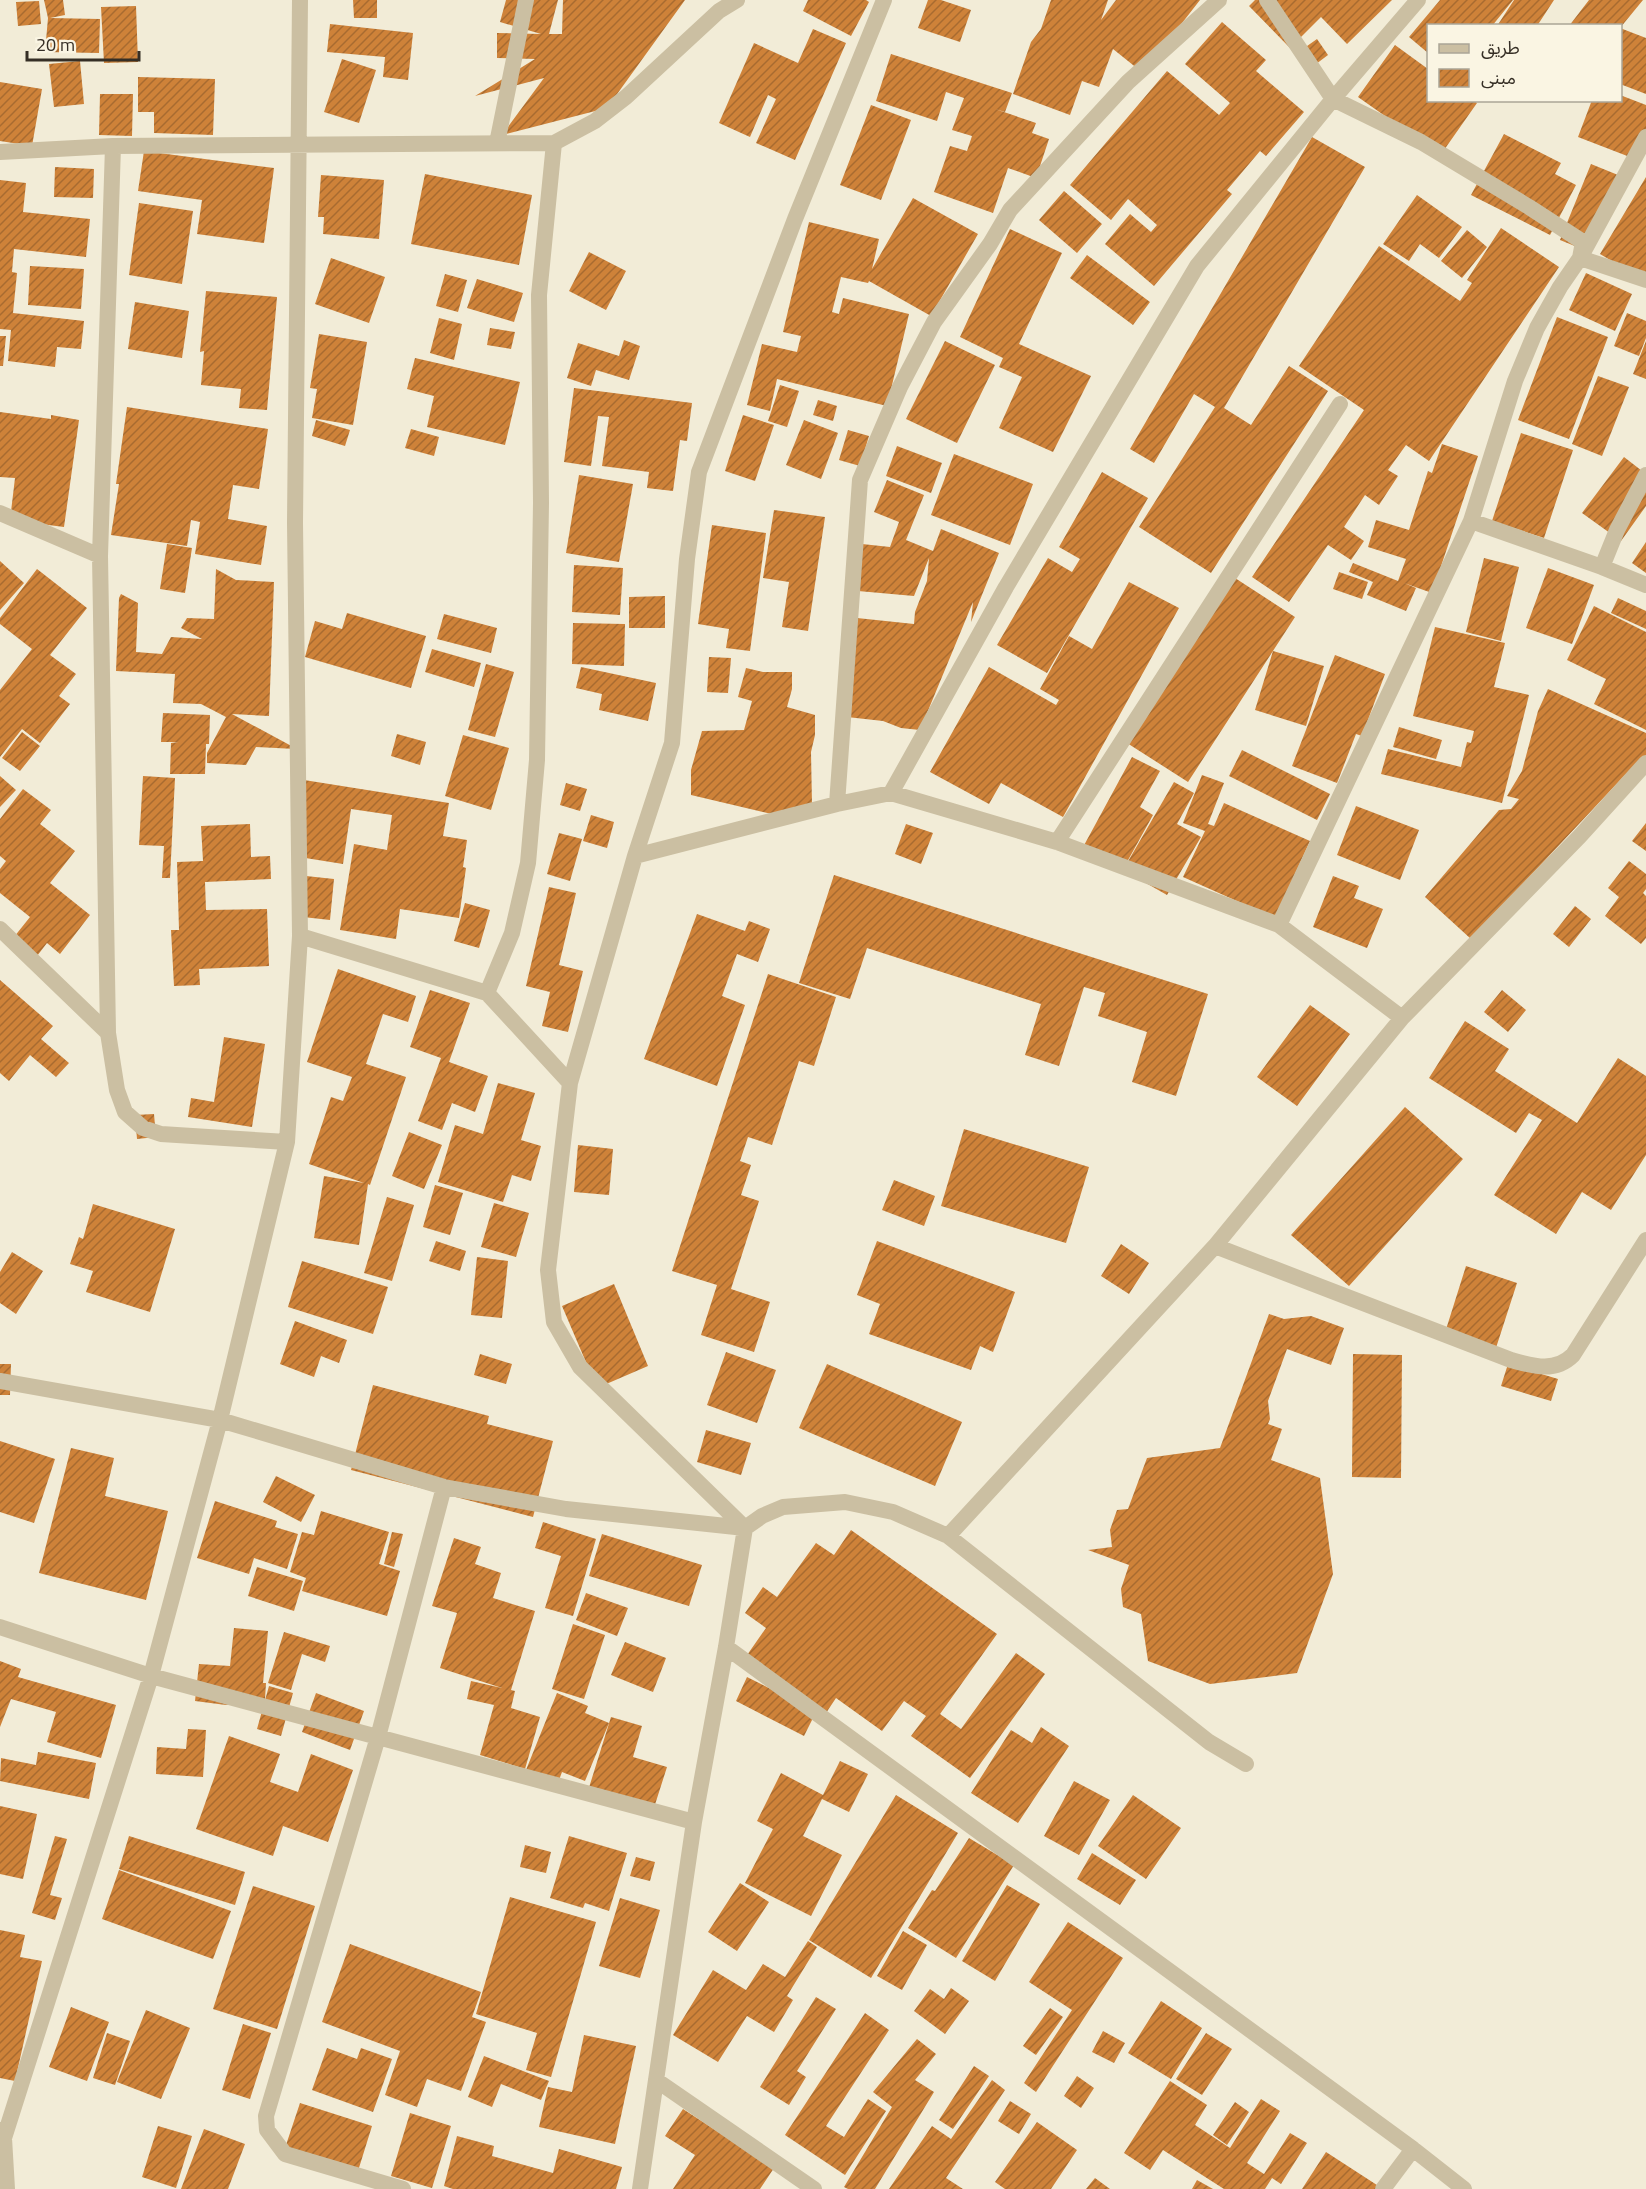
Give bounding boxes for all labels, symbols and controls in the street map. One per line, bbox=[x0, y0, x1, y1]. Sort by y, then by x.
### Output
scale bar bbox=[27, 24, 140, 62]
legend bbox=[1427, 24, 1622, 102]
text: 20 m bbox=[36, 31, 75, 58]
text: طريق bbox=[1481, 34, 1520, 61]
text: مبنى bbox=[1481, 64, 1516, 91]

